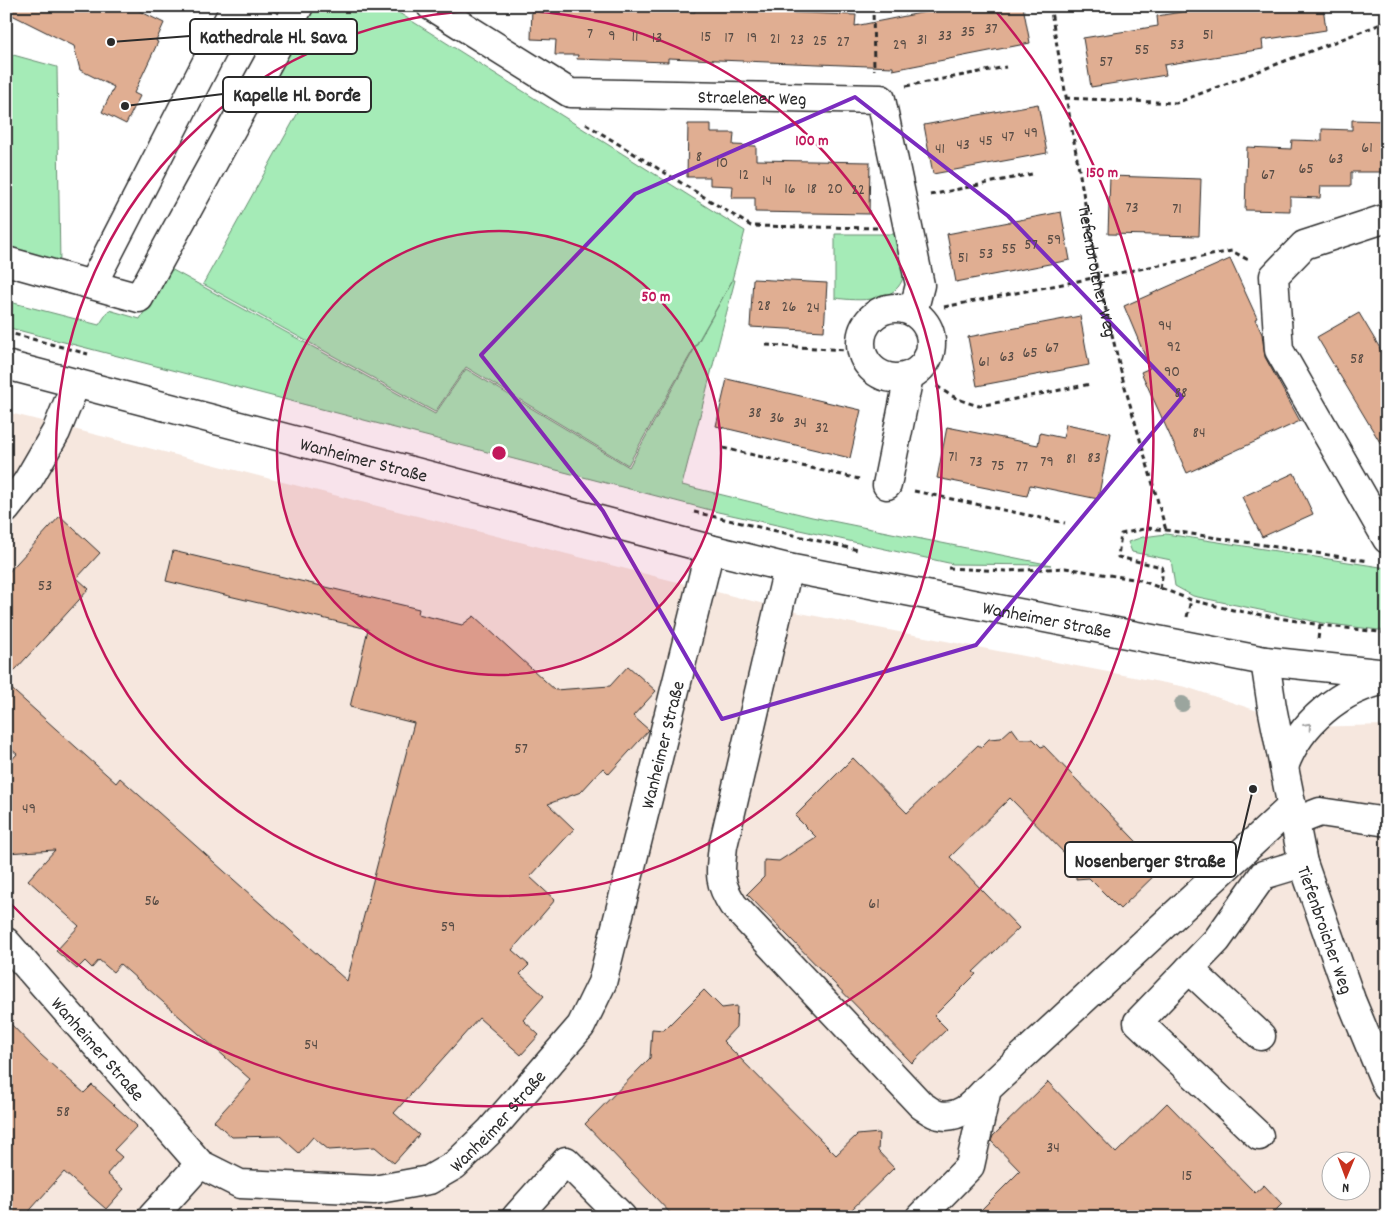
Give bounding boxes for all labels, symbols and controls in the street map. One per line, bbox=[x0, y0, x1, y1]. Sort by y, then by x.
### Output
house number: 37 bbox=[984, 18, 998, 41]
callout: Kathedrale Hl. Sava bbox=[190, 19, 357, 54]
house number: 35 bbox=[961, 21, 975, 44]
house number: 7 bbox=[587, 23, 593, 46]
house number: 51 bbox=[1203, 24, 1213, 47]
text: Kathedrale Hl. Sava bbox=[199, 25, 347, 53]
house number: 9 bbox=[608, 25, 616, 48]
house number: 33 bbox=[938, 25, 952, 48]
house number: 11 bbox=[631, 26, 639, 49]
house number: 15 bbox=[701, 26, 711, 49]
house number: 13 bbox=[652, 27, 662, 50]
house number: 17 bbox=[724, 27, 734, 50]
house number: 19 bbox=[747, 27, 757, 50]
house number: 21 bbox=[770, 28, 780, 51]
house number: 23 bbox=[790, 29, 804, 52]
house number: 31 bbox=[917, 29, 927, 52]
house number: 25 bbox=[813, 30, 827, 53]
house number: 27 bbox=[836, 31, 850, 54]
house number: 29 bbox=[893, 34, 907, 57]
house number: 53 bbox=[1170, 34, 1184, 57]
house number: 55 bbox=[1135, 39, 1149, 62]
house number: 57 bbox=[1099, 51, 1113, 74]
callout: Kapelle Hl. Đorđe bbox=[223, 77, 371, 112]
text: Kapelle Hl. Đorđe bbox=[233, 83, 361, 111]
street label: Straelener Weg bbox=[697, 85, 807, 115]
house number: 49 bbox=[1024, 122, 1038, 145]
house number: 47 bbox=[1002, 126, 1014, 149]
house number: 45 bbox=[979, 130, 993, 153]
text: 100 m bbox=[795, 131, 829, 153]
house number: 43 bbox=[956, 134, 970, 157]
house number: 61 bbox=[1361, 137, 1373, 160]
house number: 41 bbox=[935, 138, 945, 161]
house number: 8 bbox=[696, 146, 702, 169]
house number: 63 bbox=[1329, 148, 1343, 171]
house number: 10 bbox=[716, 152, 728, 175]
house number: 65 bbox=[1298, 158, 1314, 181]
text: 150 m bbox=[1086, 163, 1118, 185]
house number: 12 bbox=[739, 164, 749, 187]
house number: 67 bbox=[1261, 164, 1275, 187]
house number: 14 bbox=[762, 170, 772, 193]
house number: 16 bbox=[784, 178, 796, 201]
house number: 18 bbox=[807, 178, 817, 201]
house number: 20 bbox=[827, 178, 843, 201]
house number: 22 bbox=[851, 179, 865, 202]
house number: 73 bbox=[1125, 197, 1139, 220]
house number: 71 bbox=[1172, 198, 1182, 221]
street label: Tiefenbroicher Weg bbox=[1068, 203, 1122, 340]
house number: 59 bbox=[1047, 229, 1061, 252]
house number: 57 bbox=[1024, 234, 1038, 257]
house number: 55 bbox=[1002, 238, 1016, 261]
house number: 53 bbox=[979, 243, 993, 266]
house number: 51 bbox=[958, 247, 968, 270]
text: 50 m bbox=[642, 287, 670, 309]
house number: 28 bbox=[757, 295, 771, 318]
house number: 26 bbox=[782, 296, 797, 319]
house number: 24 bbox=[806, 297, 820, 320]
house number: 94 bbox=[1158, 315, 1172, 338]
house number: 92 bbox=[1167, 336, 1181, 359]
house number: 67 bbox=[1045, 337, 1059, 360]
house number: 65 bbox=[1022, 342, 1038, 365]
house number: 63 bbox=[1000, 346, 1014, 369]
house number: 58 bbox=[1350, 348, 1364, 371]
house number: 61 bbox=[978, 351, 990, 374]
house number: 90 bbox=[1164, 361, 1180, 384]
house number: 88 bbox=[1175, 382, 1187, 405]
house number: 38 bbox=[748, 402, 762, 425]
house number: 36 bbox=[770, 407, 785, 430]
house number: 34 bbox=[793, 412, 807, 435]
house number: 32 bbox=[815, 417, 829, 440]
house number: 84 bbox=[1192, 422, 1206, 445]
street label: Wanheimer Straße bbox=[296, 432, 430, 492]
centre of rings bbox=[490, 444, 508, 462]
house number: 71 bbox=[948, 446, 958, 469]
house number: 83 bbox=[1087, 447, 1101, 470]
house number: 81 bbox=[1066, 448, 1076, 471]
house number: 73 bbox=[969, 451, 983, 474]
house number: 79 bbox=[1040, 451, 1054, 474]
house number: 75 bbox=[991, 455, 1005, 478]
house number: 77 bbox=[1016, 456, 1028, 479]
house number: 53 bbox=[38, 575, 52, 598]
street label: Wanheimer Straße bbox=[980, 596, 1113, 648]
street label: Wanheimer Straße bbox=[636, 679, 694, 812]
one-way arrow bbox=[1302, 722, 1311, 731]
house number: 57 bbox=[514, 738, 528, 761]
house number: 49 bbox=[22, 798, 36, 821]
callout: Nosenberger Straße bbox=[1065, 842, 1236, 877]
text: Nosenberger Straße bbox=[1075, 849, 1226, 877]
street label: Tiefenbroicher Weg bbox=[1288, 863, 1358, 998]
house number: 56 bbox=[144, 890, 160, 913]
house number: 61 bbox=[868, 893, 880, 916]
house number: 59 bbox=[441, 916, 455, 939]
street label: Wanheimer Straße bbox=[43, 992, 149, 1109]
house number: 54 bbox=[304, 1034, 318, 1057]
street label: Wanheimer Straße bbox=[445, 1066, 554, 1180]
house number: 58 bbox=[56, 1101, 70, 1124]
house number: 34 bbox=[1046, 1137, 1060, 1160]
north arrow bbox=[1320, 1150, 1370, 1200]
house number: 15 bbox=[1182, 1165, 1192, 1188]
text: N bbox=[1342, 1177, 1349, 1197]

